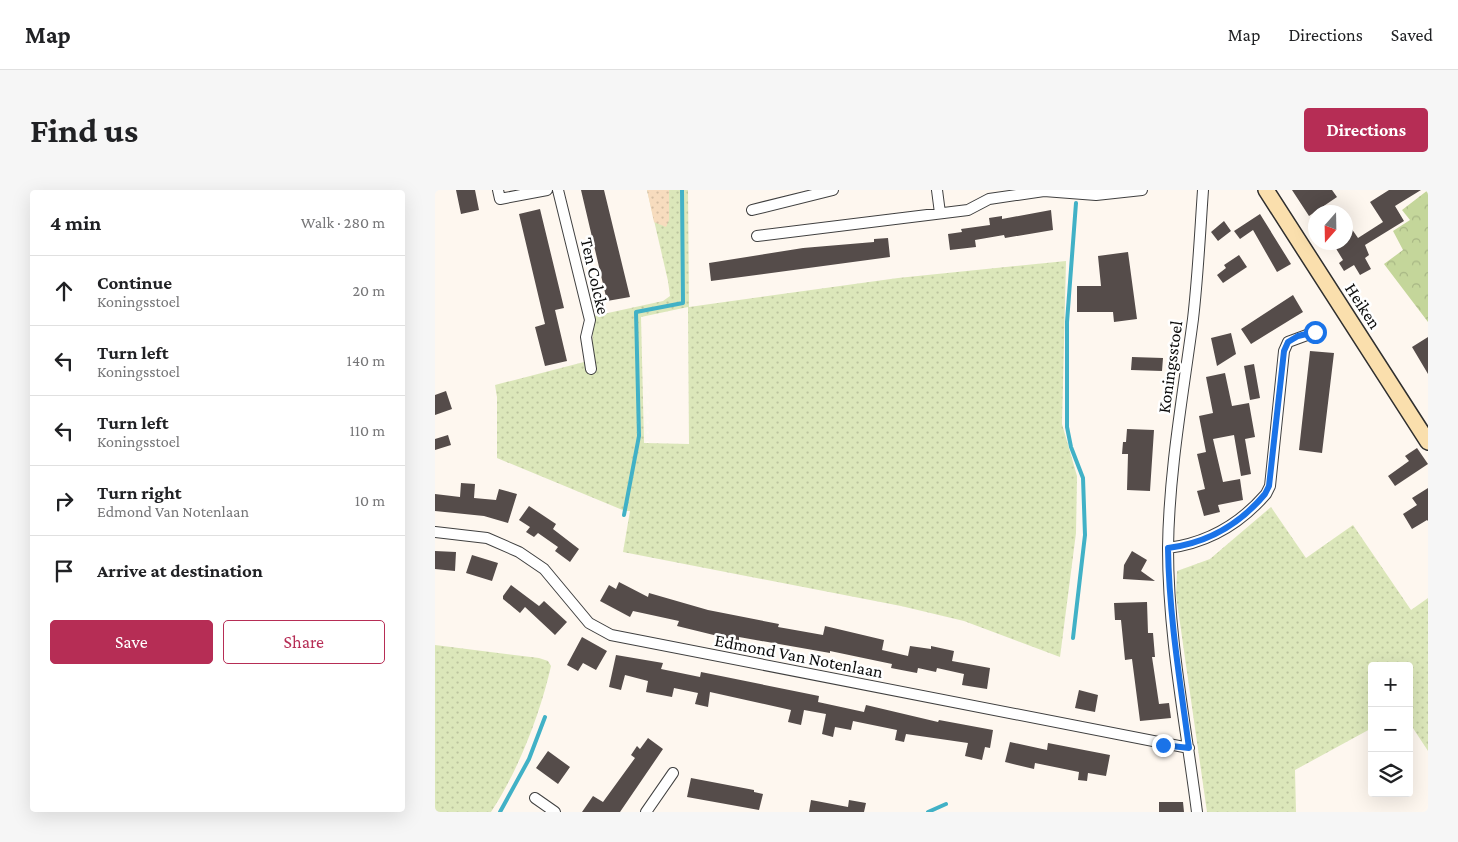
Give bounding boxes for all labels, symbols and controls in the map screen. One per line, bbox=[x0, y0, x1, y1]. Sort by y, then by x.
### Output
text: Map bbox=[25, 21, 71, 48]
text: Map bbox=[1228, 25, 1260, 45]
text: Directions bbox=[1288, 25, 1363, 45]
text: Saved bbox=[1391, 25, 1433, 45]
button: Directions bbox=[1304, 108, 1428, 152]
text: Find us bbox=[30, 111, 138, 150]
north arrow bbox=[1308, 205, 1353, 250]
text: 4 min bbox=[50, 211, 101, 235]
text: Walk · 280 m bbox=[301, 214, 385, 231]
street label: Ten Colcke bbox=[576, 236, 614, 316]
text: Continue bbox=[97, 272, 172, 293]
icon: ahead bbox=[50, 277, 78, 305]
street label: Heiken bbox=[1341, 279, 1385, 333]
text: 20 m bbox=[352, 282, 385, 299]
text: Koningsstoel bbox=[97, 293, 180, 310]
street label: Koningsstoel bbox=[1154, 319, 1186, 415]
route start bbox=[1304, 321, 1327, 344]
text: Turn left bbox=[97, 342, 169, 363]
icon: left bbox=[50, 347, 78, 375]
text: 140 m bbox=[347, 352, 385, 369]
text: Koningsstoel bbox=[97, 363, 180, 380]
text: Turn left bbox=[97, 412, 169, 433]
icon: left bbox=[50, 417, 78, 445]
text: 110 m bbox=[349, 422, 385, 439]
text: Koningsstoel bbox=[97, 433, 180, 450]
text: Turn right bbox=[97, 482, 182, 503]
icon: right bbox=[50, 487, 78, 515]
text: 10 m bbox=[355, 492, 385, 509]
text: Edmond Van Notenlaan bbox=[97, 503, 249, 520]
icon: arrive bbox=[50, 557, 78, 585]
text: Arrive at destination bbox=[97, 560, 263, 581]
button: Save bbox=[50, 620, 213, 664]
button: Share bbox=[223, 620, 385, 664]
street label: Edmond Van Notenlaan bbox=[713, 630, 885, 682]
map controls bbox=[1368, 662, 1413, 797]
button: + bbox=[1368, 662, 1413, 707]
button: − bbox=[1368, 707, 1413, 752]
route end bbox=[1152, 734, 1175, 757]
button: layers bbox=[1368, 752, 1413, 797]

